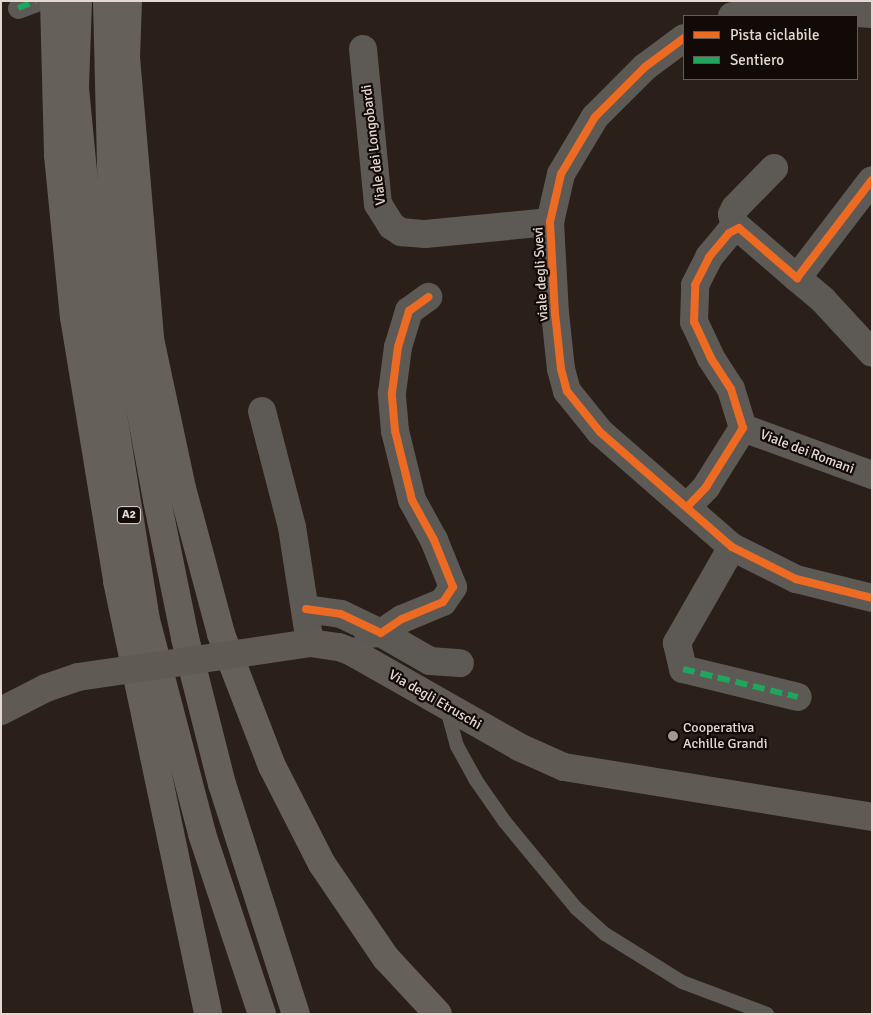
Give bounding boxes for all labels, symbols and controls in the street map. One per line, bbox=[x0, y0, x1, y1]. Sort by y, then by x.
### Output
legend bbox=[683, 15, 858, 80]
text: Pista ciclabile bbox=[730, 26, 819, 44]
text: Sentiero bbox=[730, 51, 784, 69]
street label: Viale dei Longobardi bbox=[358, 84, 390, 206]
street label: viale degli Svevi bbox=[530, 226, 552, 322]
street label: Viale dei Romani bbox=[758, 426, 856, 478]
road number: A2 bbox=[116, 506, 142, 524]
street label: Via degli Etruschi bbox=[386, 667, 484, 733]
place label: Cooperativa Achille Grandi bbox=[683, 720, 767, 752]
marker: Cooperativa Achille Grandi bbox=[667, 730, 679, 742]

